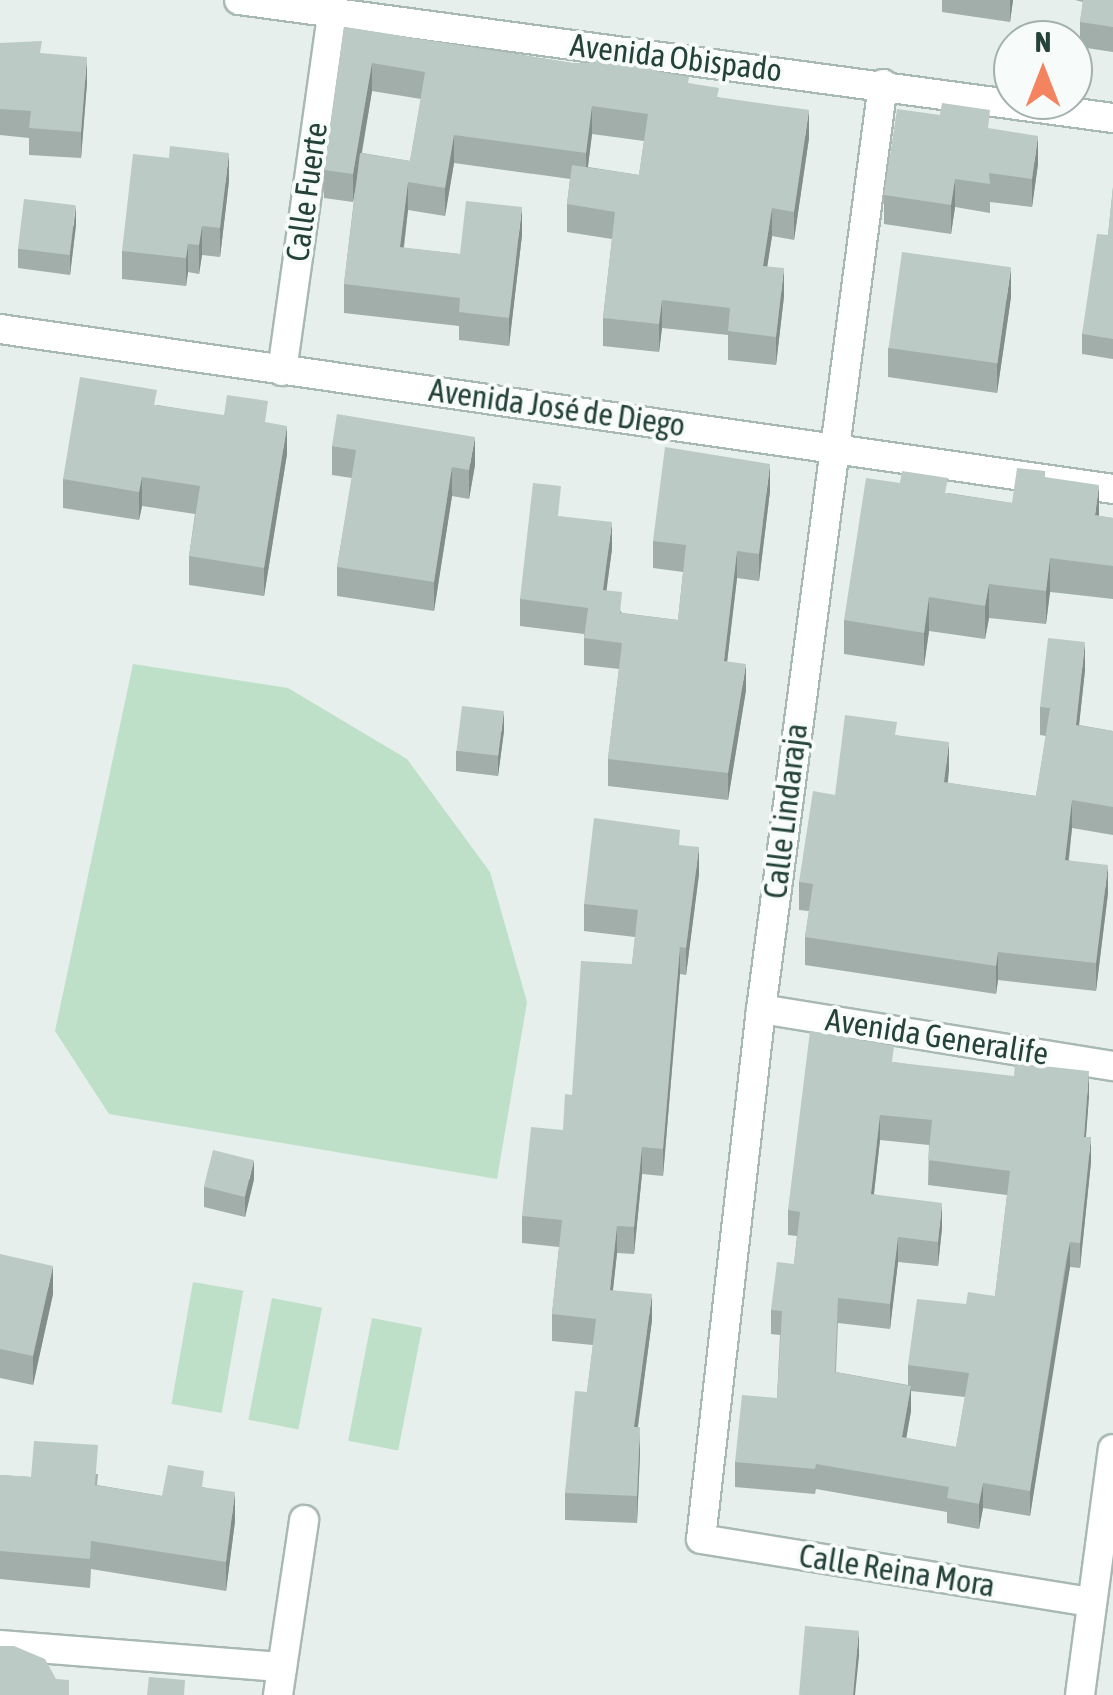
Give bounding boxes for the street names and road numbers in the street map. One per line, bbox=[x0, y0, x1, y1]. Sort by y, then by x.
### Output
street label: Avenida Obispado bbox=[568, 26, 784, 90]
street label: Calle Fuerte bbox=[278, 120, 336, 264]
street label: Avenida José de Diego bbox=[427, 371, 687, 445]
street label: Calle Lindaraja bbox=[756, 721, 816, 901]
street label: Avenida Generalife bbox=[823, 1000, 1051, 1074]
street label: Calle Reina Mora bbox=[796, 1537, 998, 1605]

